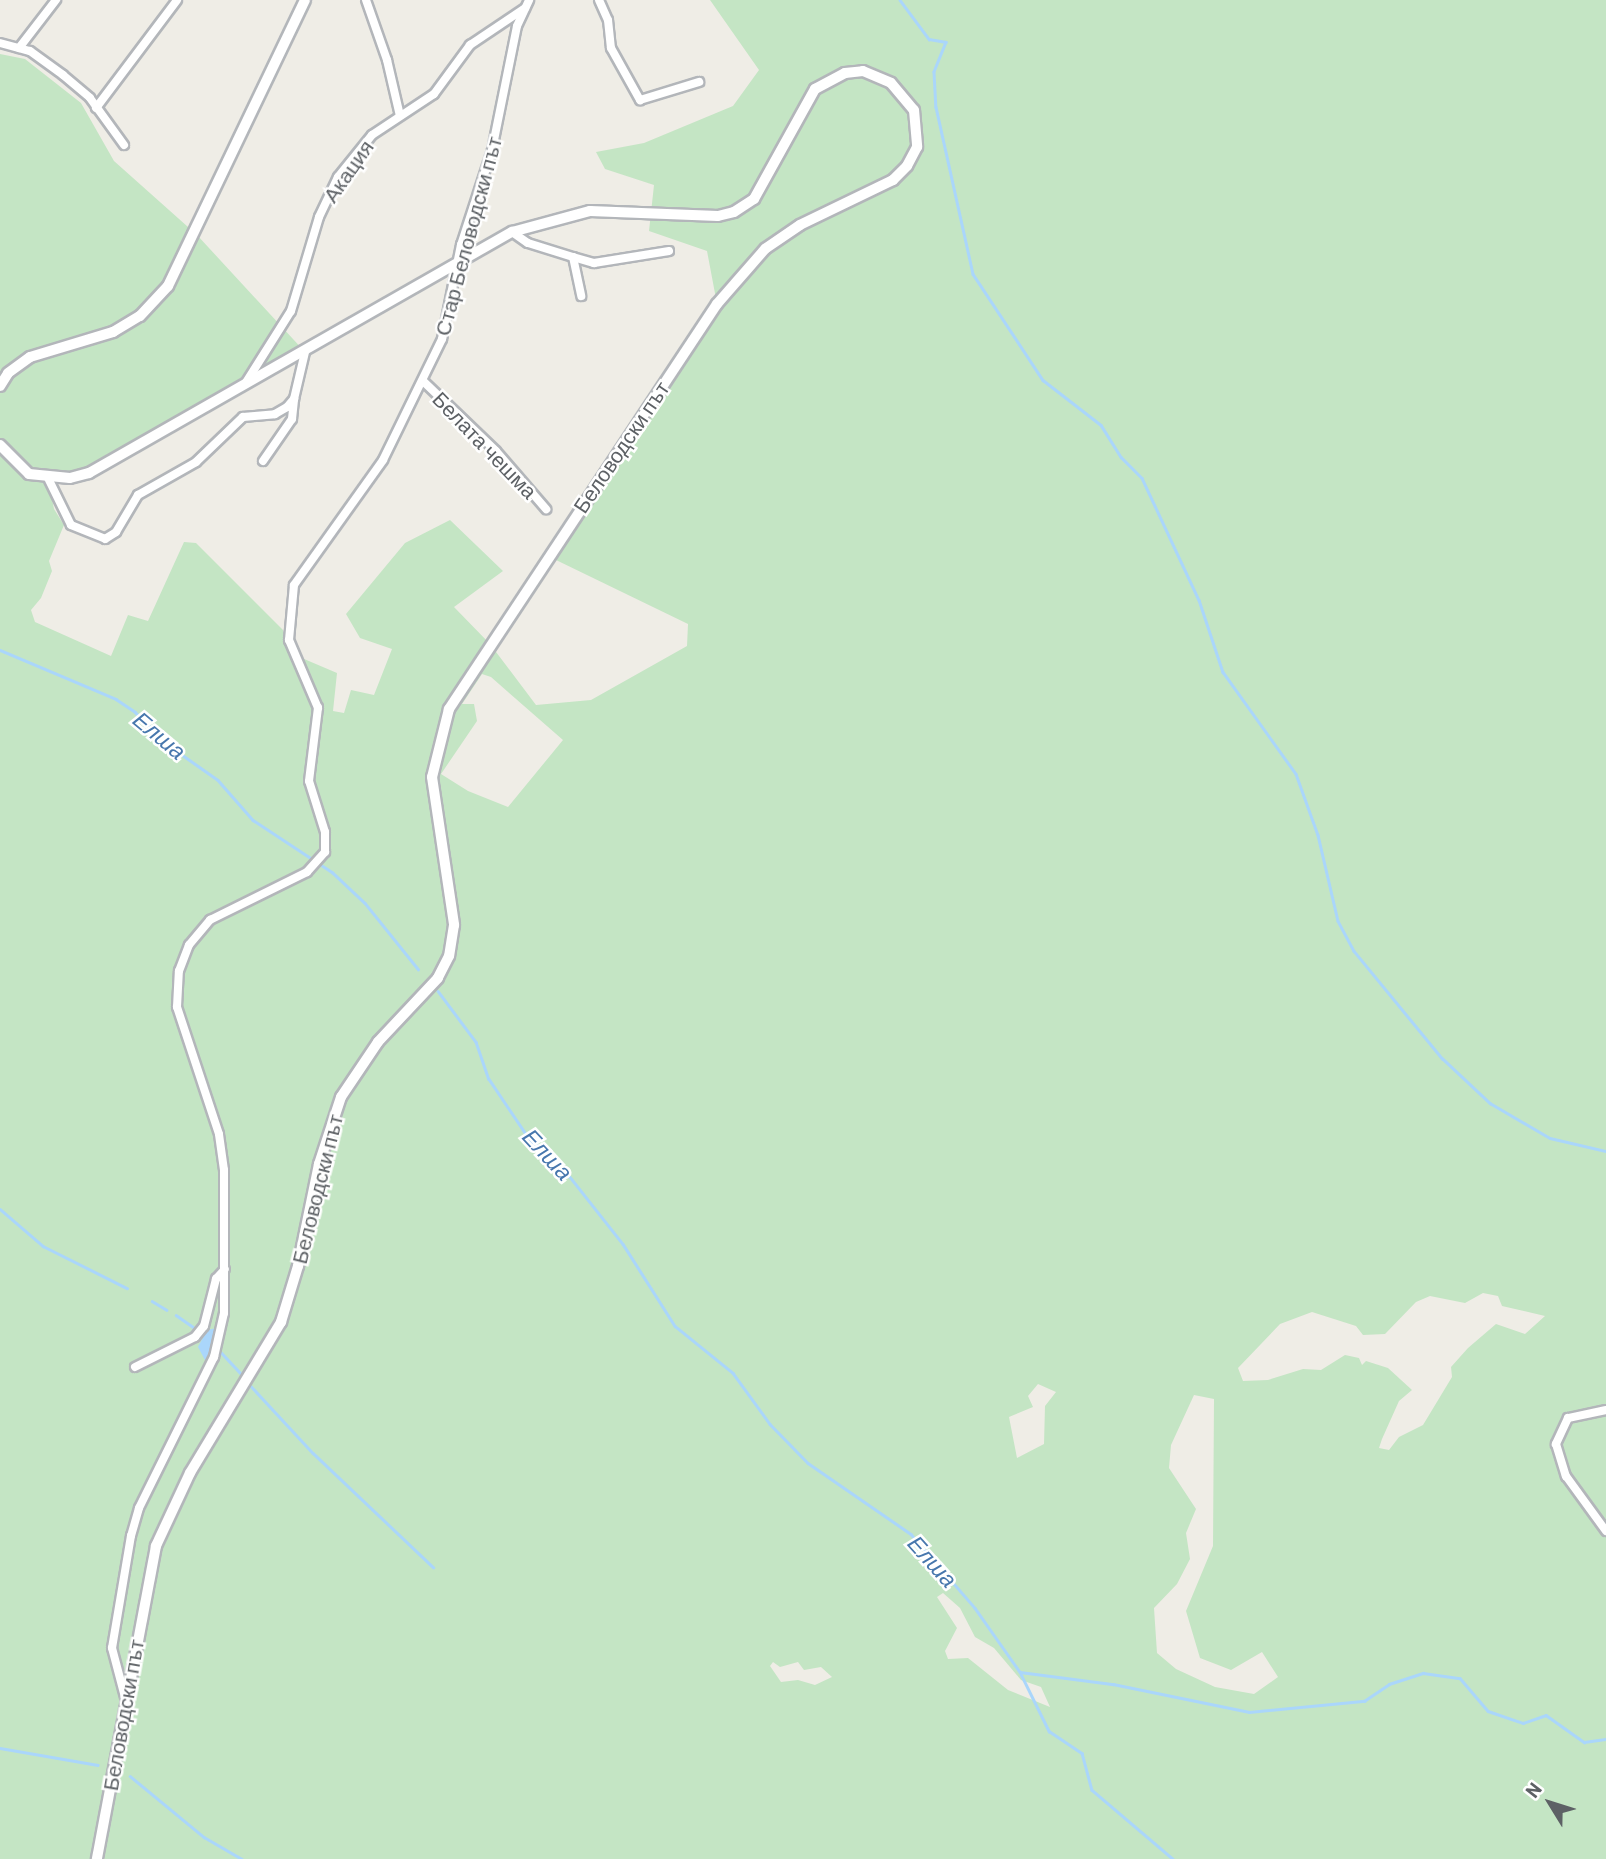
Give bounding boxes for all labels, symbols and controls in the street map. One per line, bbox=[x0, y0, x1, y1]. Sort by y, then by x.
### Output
street label: Стар Беловодски път bbox=[429, 134, 507, 338]
street label: Акация bbox=[317, 135, 379, 207]
street label: Беловодски път bbox=[568, 377, 674, 517]
street label: Белата чешма bbox=[428, 386, 542, 504]
water label: Елша bbox=[128, 705, 192, 765]
street label: Беловодски път bbox=[286, 1112, 348, 1266]
water label: Елша bbox=[517, 1123, 579, 1185]
water label: Елша bbox=[903, 1529, 963, 1593]
street label: Беловодски път bbox=[97, 1637, 149, 1793]
north arrow bbox=[1515, 1768, 1585, 1838]
text: N bbox=[1520, 1778, 1546, 1802]

